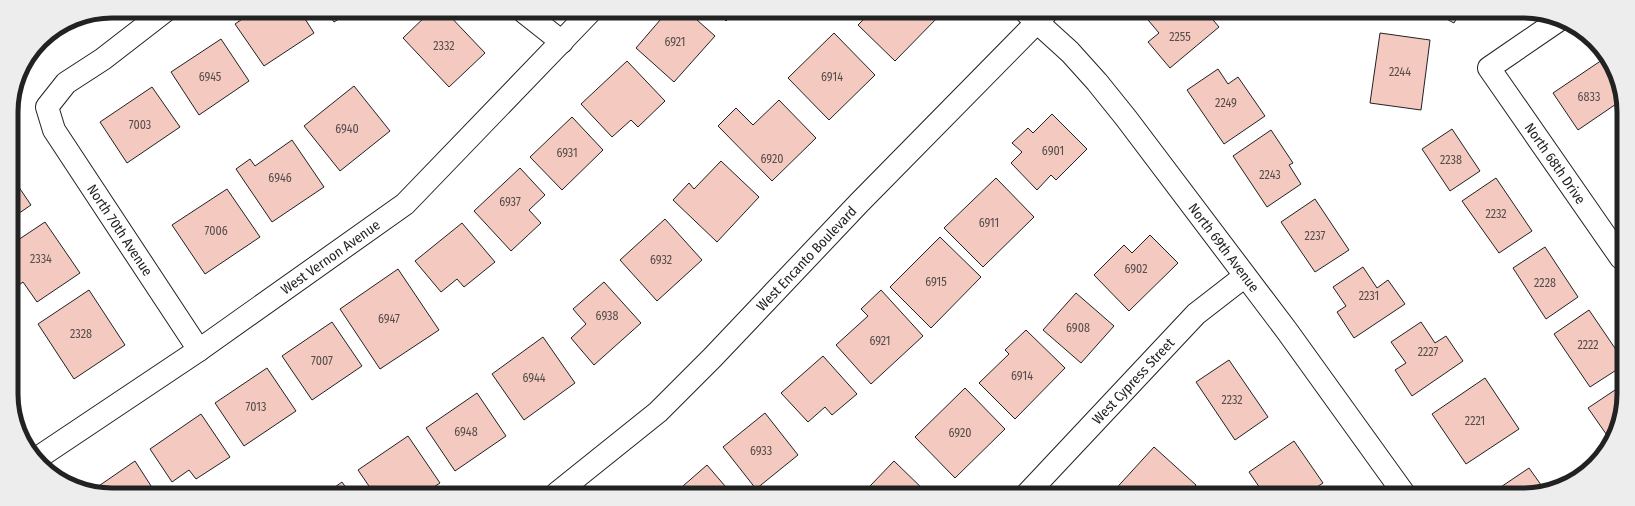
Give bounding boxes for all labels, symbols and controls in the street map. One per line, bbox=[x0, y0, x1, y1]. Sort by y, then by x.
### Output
house number: 2255 bbox=[1169, 30, 1191, 44]
house number: 6921 bbox=[664, 35, 686, 49]
house number: 2332 bbox=[433, 39, 455, 53]
house number: 2244 bbox=[1389, 65, 1411, 79]
house number: 6945 bbox=[199, 70, 222, 84]
house number: 6914 bbox=[821, 70, 843, 84]
house number: 6833 bbox=[1578, 90, 1600, 104]
house number: 2249 bbox=[1215, 96, 1237, 110]
house number: 7003 bbox=[129, 118, 151, 132]
street label: North 68th Drive bbox=[1521, 120, 1589, 208]
house number: 6940 bbox=[335, 122, 359, 136]
house number: 6901 bbox=[1042, 144, 1064, 158]
house number: 6931 bbox=[556, 146, 578, 160]
house number: 6920 bbox=[761, 152, 783, 166]
house number: 2238 bbox=[1440, 153, 1462, 167]
house number: 2243 bbox=[1259, 168, 1281, 182]
house number: 6946 bbox=[268, 171, 292, 185]
street label: North 70th Avenue bbox=[83, 181, 156, 279]
house number: 6937 bbox=[499, 195, 521, 209]
street label: North 69th Avenue bbox=[1184, 200, 1263, 296]
street label: West Encanto Boulevard bbox=[753, 203, 860, 315]
house number: 2232 bbox=[1485, 207, 1507, 221]
street label: West Vernon Avenue bbox=[278, 216, 383, 298]
house number: 6911 bbox=[979, 216, 999, 230]
house number: 7006 bbox=[204, 224, 228, 238]
house number: 2237 bbox=[1305, 229, 1326, 243]
house number: 2334 bbox=[30, 252, 52, 266]
house number: 6932 bbox=[650, 253, 672, 267]
house number: 6902 bbox=[1124, 262, 1148, 276]
house number: 6915 bbox=[925, 275, 947, 289]
house number: 2228 bbox=[1534, 276, 1556, 290]
house number: 2231 bbox=[1359, 289, 1379, 303]
house number: 6938 bbox=[596, 309, 618, 323]
house number: 6947 bbox=[378, 312, 400, 326]
house number: 6908 bbox=[1066, 321, 1090, 335]
house number: 2328 bbox=[70, 327, 92, 341]
house number: 6921 bbox=[869, 334, 891, 348]
street label: West Cypress Street bbox=[1089, 334, 1178, 428]
house number: 2222 bbox=[1577, 338, 1599, 352]
house number: 2227 bbox=[1418, 345, 1438, 359]
house number: 7007 bbox=[311, 354, 333, 368]
house number: 6914 bbox=[1011, 369, 1033, 383]
house number: 6944 bbox=[522, 371, 546, 385]
house number: 2232 bbox=[1221, 393, 1243, 407]
house number: 7013 bbox=[246, 400, 266, 414]
house number: 2221 bbox=[1465, 414, 1485, 428]
house number: 6948 bbox=[454, 425, 478, 439]
house number: 6920 bbox=[949, 426, 971, 440]
house number: 6933 bbox=[750, 444, 772, 458]

